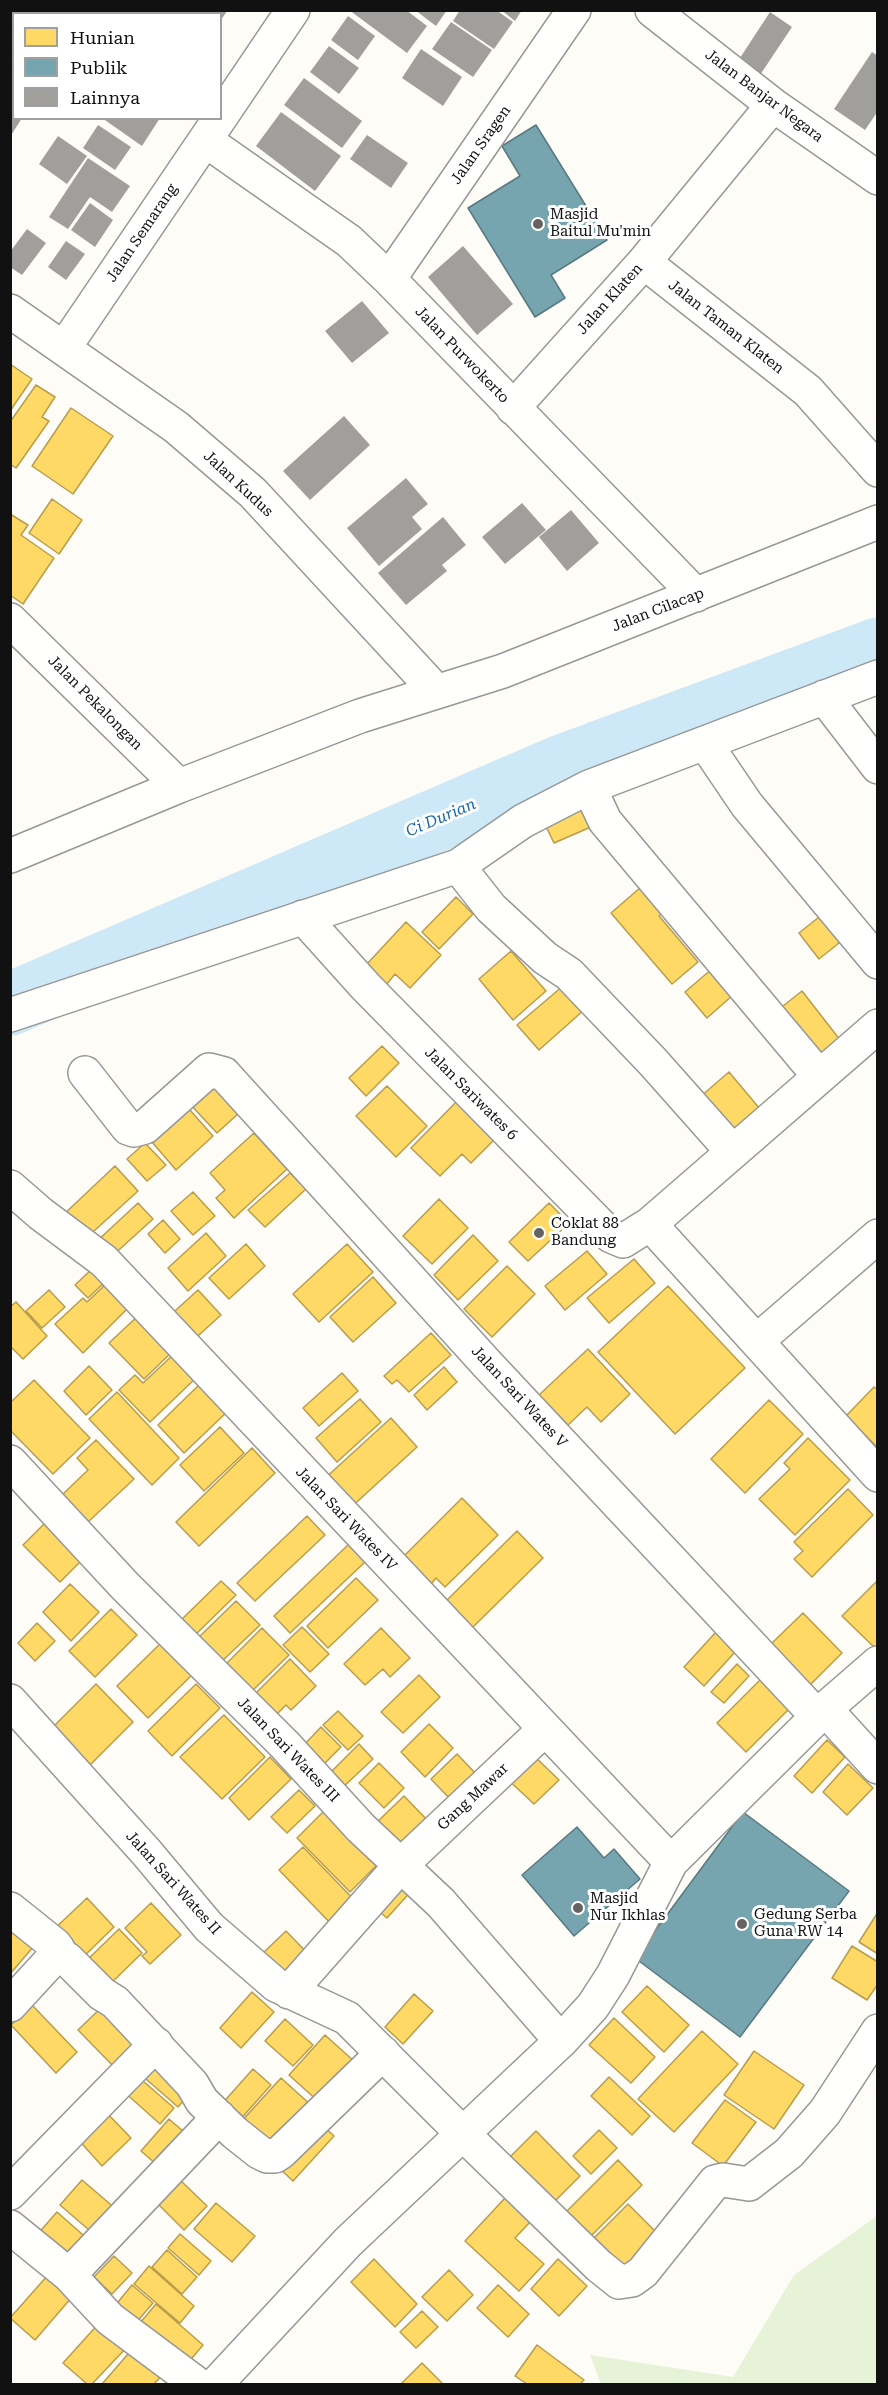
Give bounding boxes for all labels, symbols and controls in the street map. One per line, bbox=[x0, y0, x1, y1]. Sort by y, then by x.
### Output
legend bbox=[12, 12, 222, 120]
text: Hunian bbox=[70, 27, 135, 48]
street label: Jalan Banjar Negara bbox=[701, 46, 827, 146]
text: Publik bbox=[70, 57, 127, 78]
text: Lainnya bbox=[70, 87, 140, 108]
street label: Jalan Sragen bbox=[447, 102, 515, 188]
street label: Jalan Semarang bbox=[103, 181, 181, 285]
place label: Masjid Baitul Mu'min bbox=[550, 206, 651, 241]
marker: Masjid Baitul Mu'min bbox=[531, 217, 545, 231]
street label: Jalan Klaten bbox=[573, 260, 647, 338]
street label: Jalan Taman Klaten bbox=[665, 276, 787, 378]
street label: Jalan Purwokerto bbox=[411, 303, 513, 407]
street label: Jalan Kudus bbox=[200, 447, 276, 521]
street label: Jalan Cilacap bbox=[609, 584, 707, 636]
street label: Jalan Pekalongan bbox=[44, 652, 146, 754]
water label: Ci Durian bbox=[403, 795, 479, 841]
street label: Jalan Sariwates 6 bbox=[421, 1044, 521, 1144]
place label: Coklat 88 Bandung bbox=[551, 1215, 619, 1250]
marker: Coklat 88 Bandung bbox=[532, 1226, 546, 1240]
street label: Jalan Sari Wates V bbox=[467, 1342, 571, 1452]
street label: Jalan Sari Wates IV bbox=[292, 1463, 400, 1575]
street label: Jalan Sari Wates III bbox=[233, 1694, 343, 1806]
street label: Gang Mawar bbox=[434, 1760, 512, 1834]
street label: Jalan Sari Wates II bbox=[122, 1827, 224, 1939]
place label: Masjid Nur Ikhlas bbox=[590, 1890, 665, 1925]
marker: Masjid Nur Ikhlas bbox=[571, 1901, 585, 1915]
place label: Gedung Serba Guna RW 14 bbox=[754, 1906, 857, 1941]
marker: Gedung Serba Guna RW 14 bbox=[735, 1917, 749, 1931]

